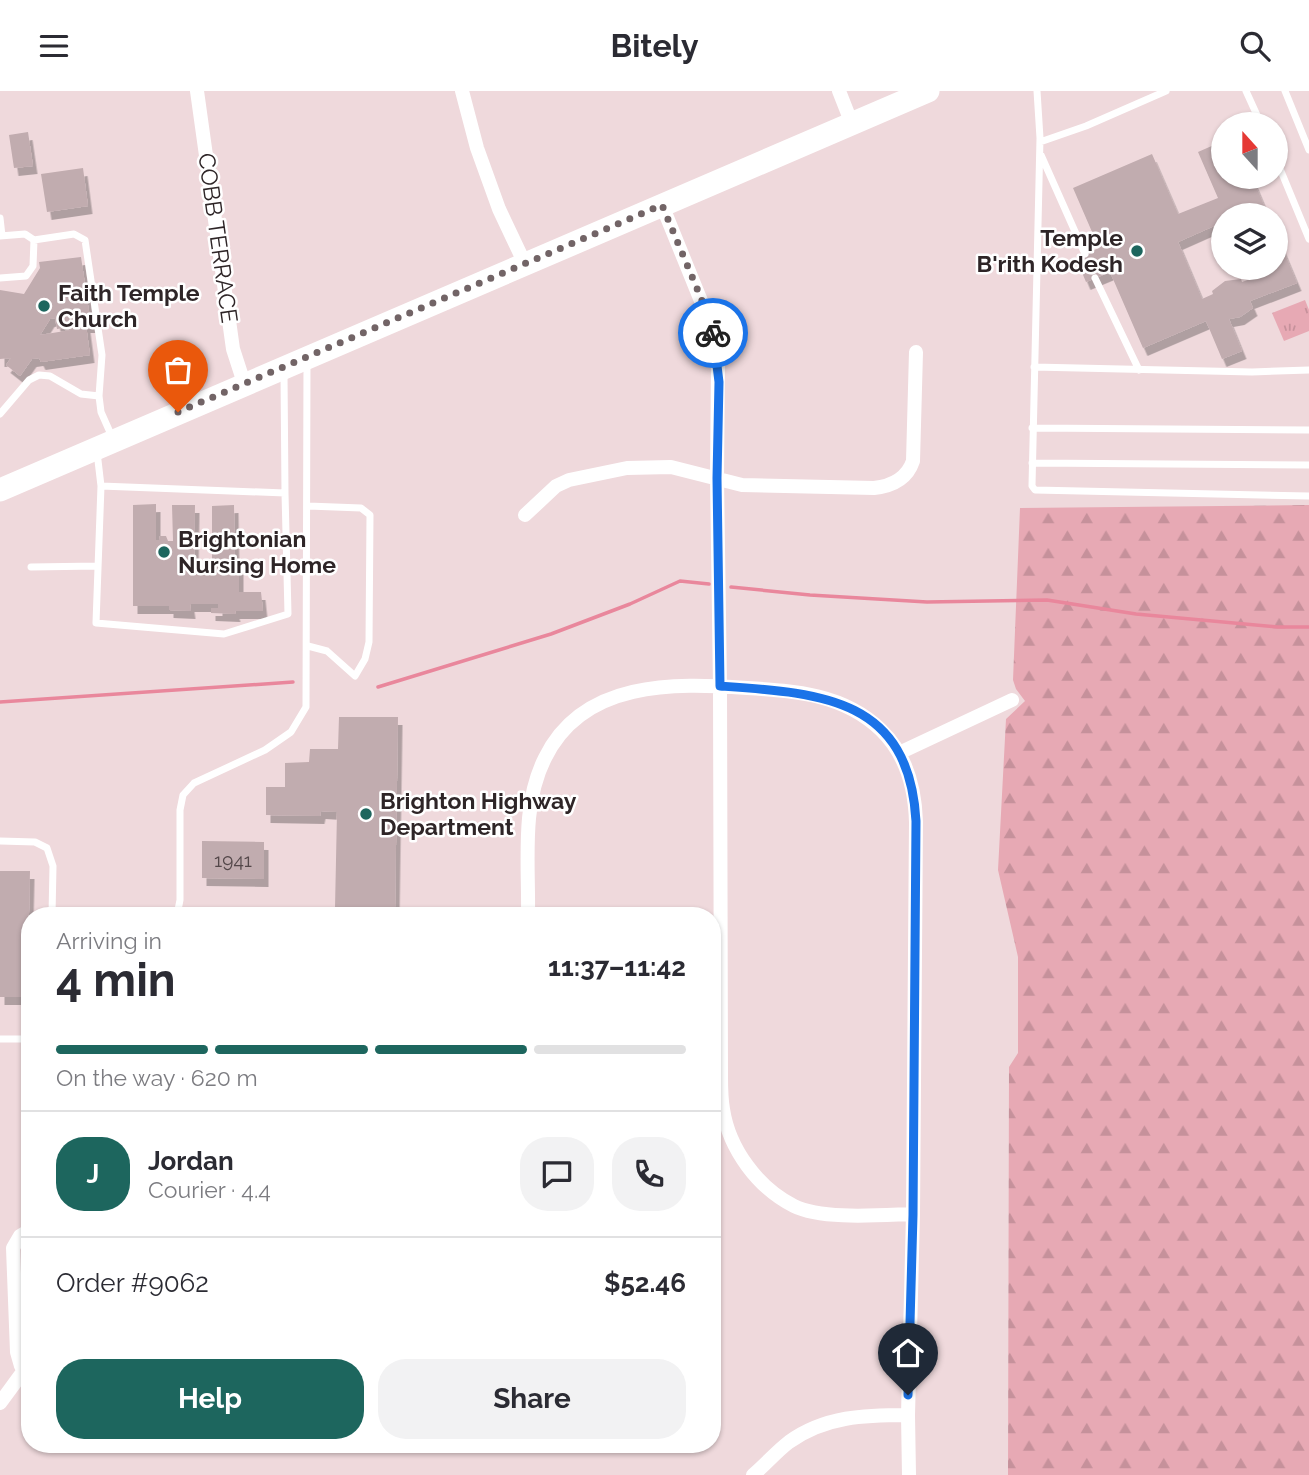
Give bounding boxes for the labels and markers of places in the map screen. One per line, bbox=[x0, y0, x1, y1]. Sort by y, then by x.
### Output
place label: Temple B'rith Kodesh bbox=[977, 224, 1123, 277]
marker: Temple B'rith Kodesh bbox=[1129, 243, 1145, 259]
place label: Faith Temple Church bbox=[58, 279, 200, 332]
marker: Faith Temple Church bbox=[36, 298, 52, 314]
pin bbox=[148, 340, 208, 412]
place label: Brightonian Nursing Home bbox=[178, 525, 336, 578]
marker: Brightonian Nursing Home bbox=[156, 544, 172, 560]
place label: Brighton Highway Department bbox=[380, 787, 577, 840]
marker: Brighton Highway Department bbox=[358, 806, 374, 822]
pin bbox=[878, 1323, 938, 1395]

